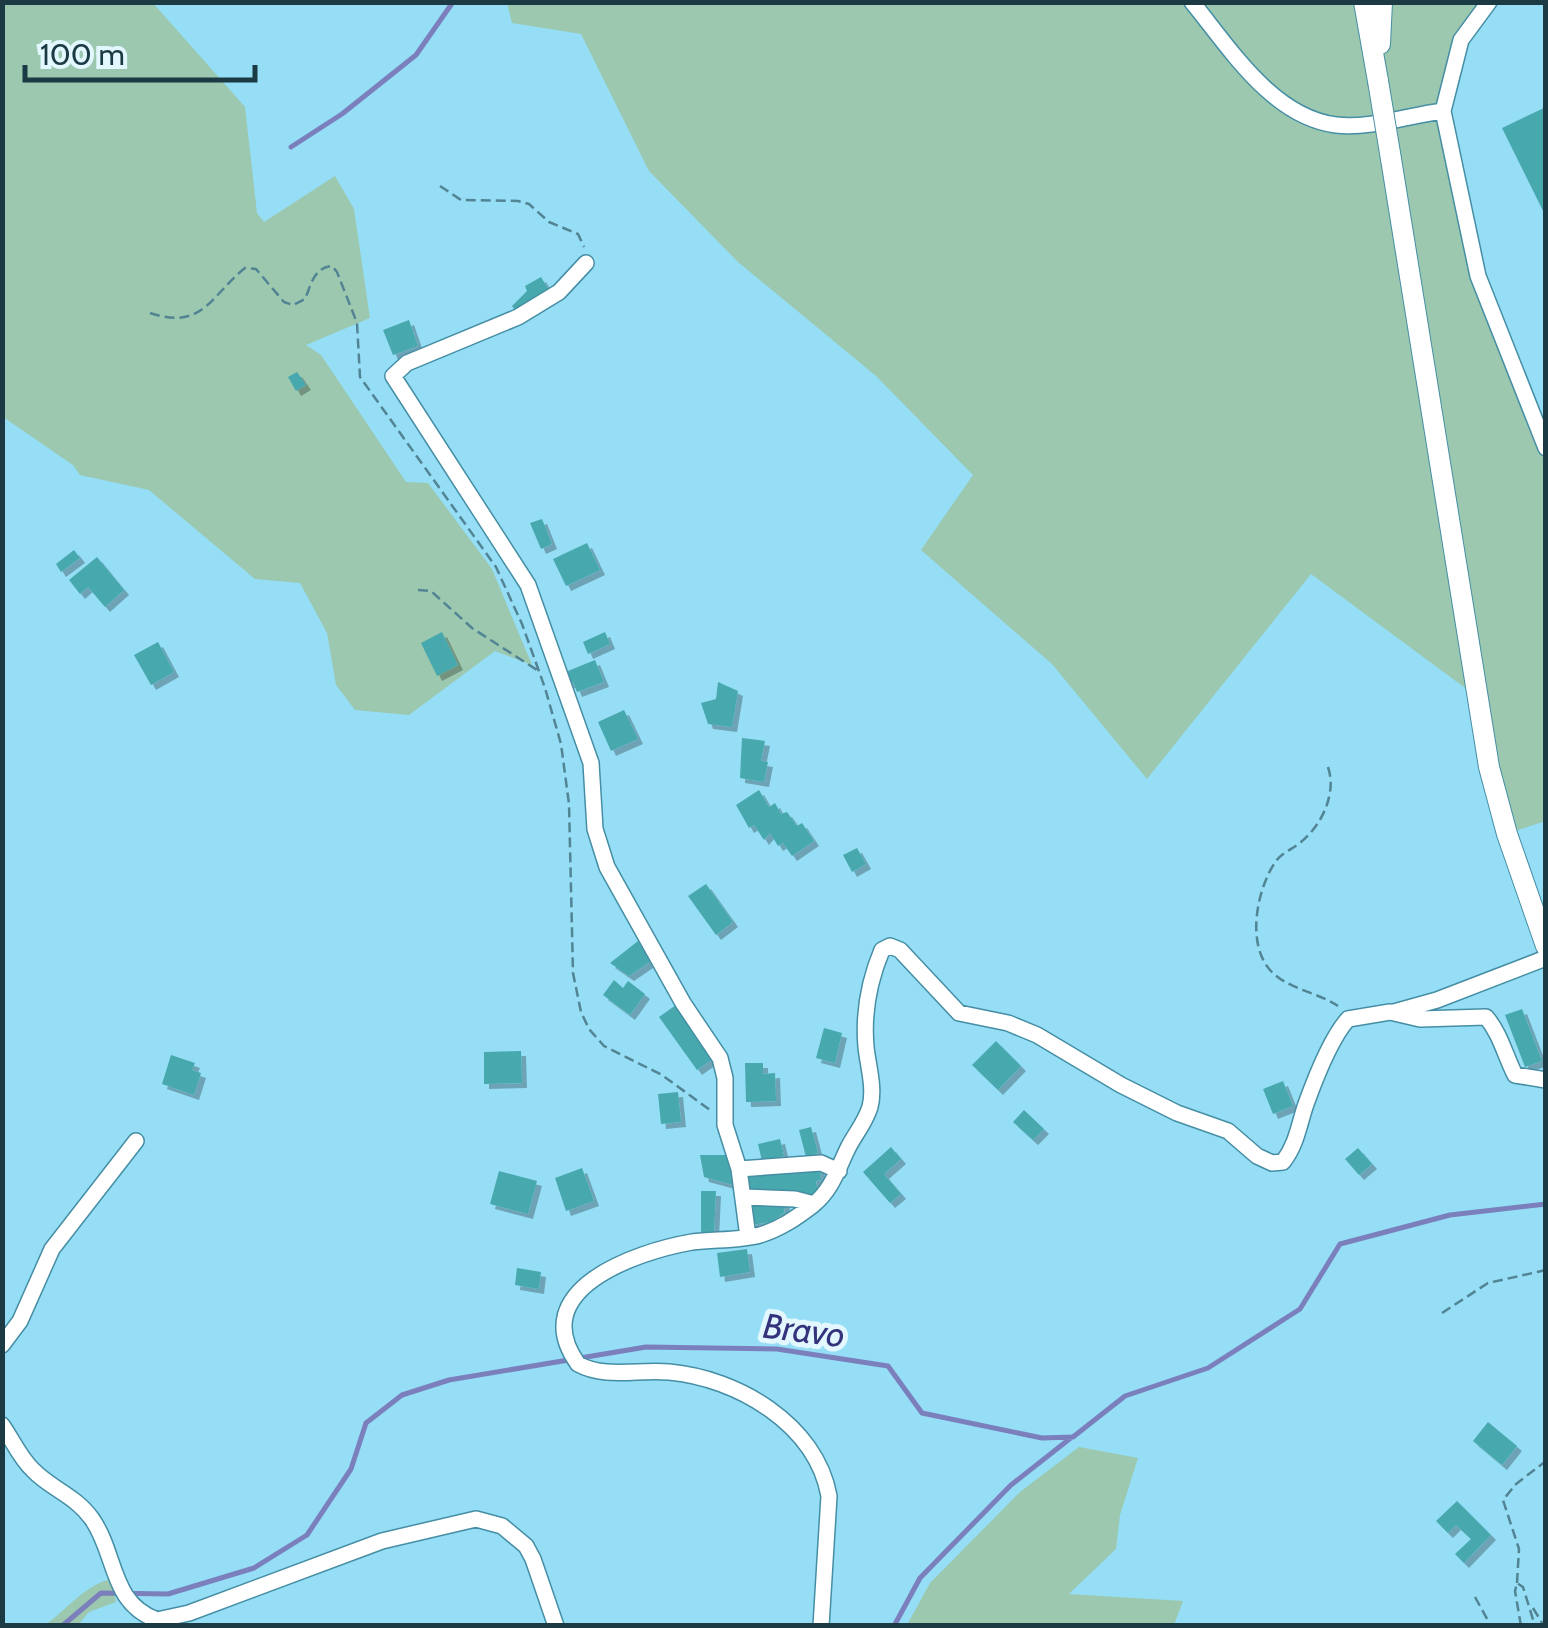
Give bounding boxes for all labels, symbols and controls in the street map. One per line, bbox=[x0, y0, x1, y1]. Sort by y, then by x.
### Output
scale bar bbox=[25, 20, 255, 82]
text: 100 m bbox=[40, 36, 125, 73]
water label: Bravo bbox=[761, 1304, 847, 1356]

